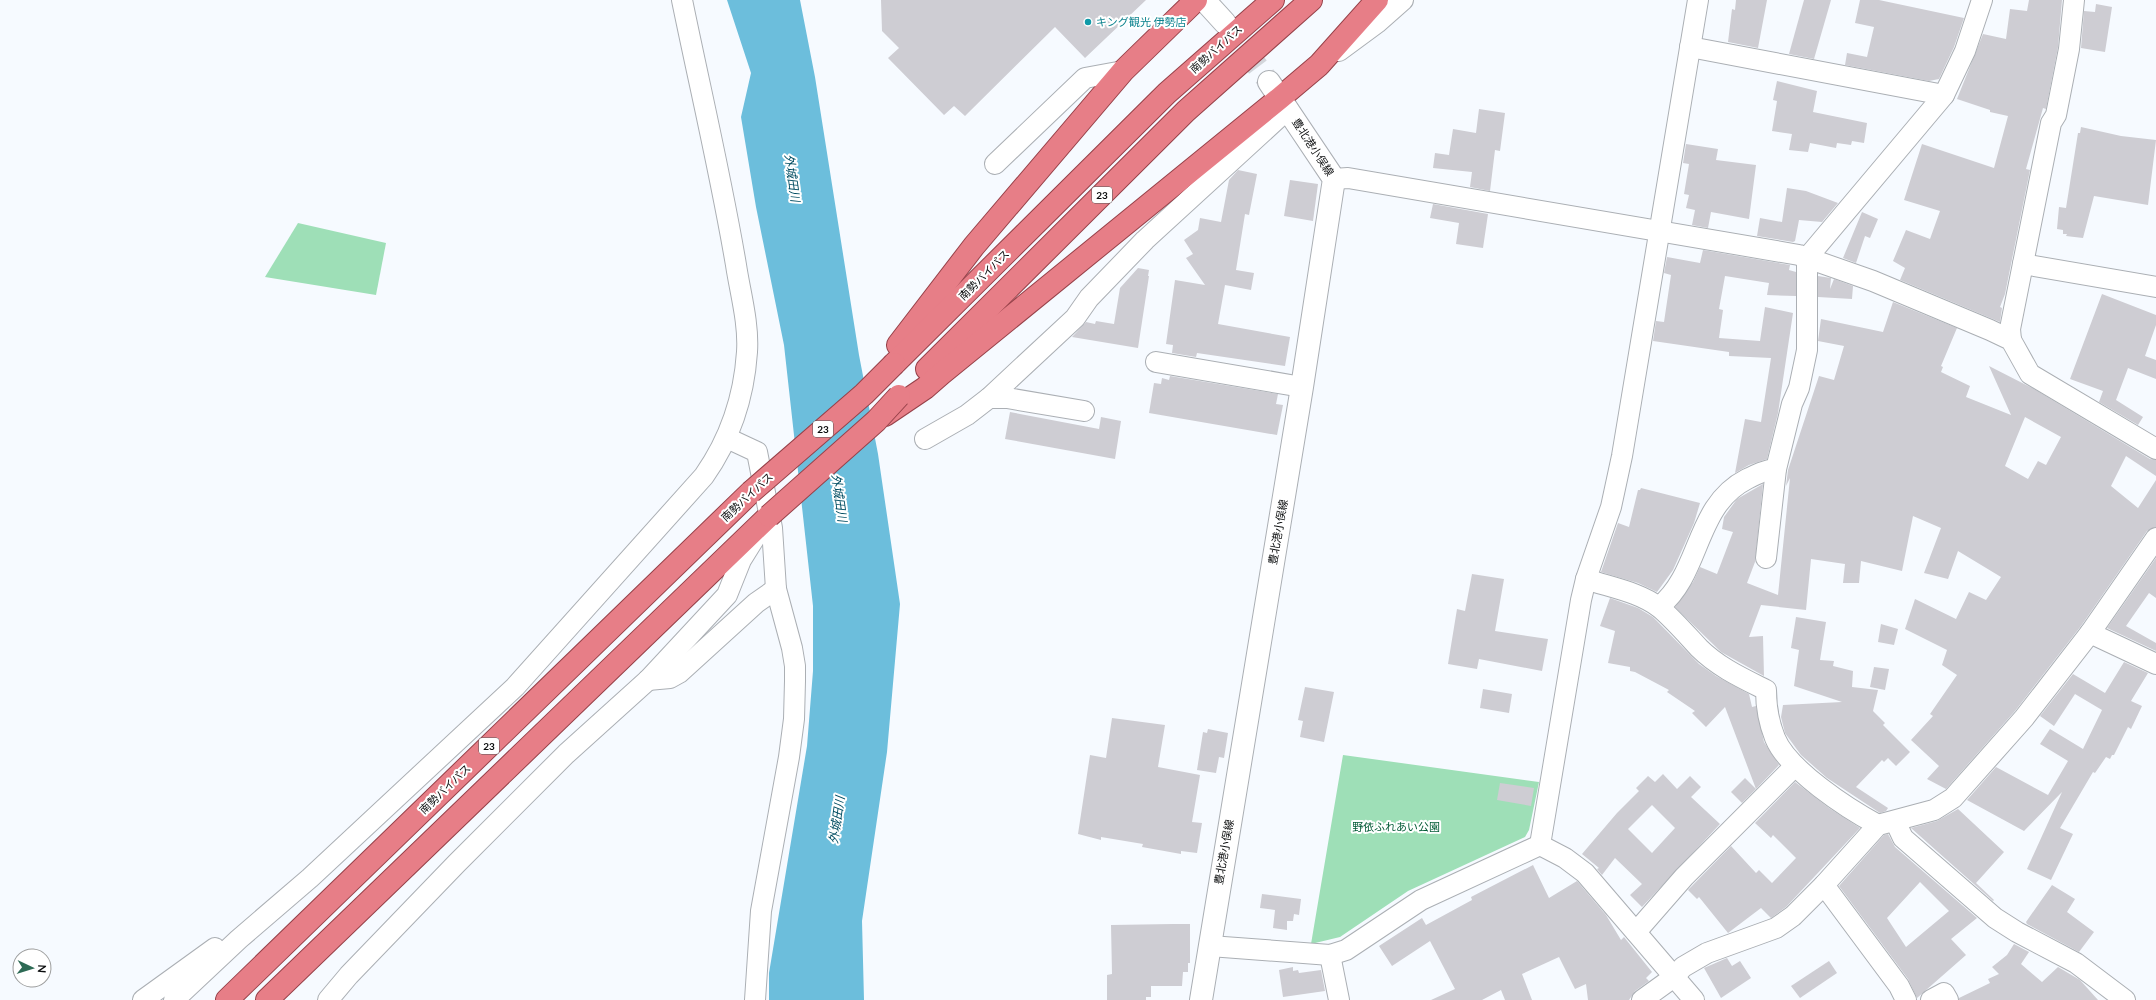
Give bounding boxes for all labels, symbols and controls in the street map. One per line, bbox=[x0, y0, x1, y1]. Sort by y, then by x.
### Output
place label: キング観光 伊勢店 bbox=[1096, 15, 1187, 28]
marker: キング観光 伊勢店 bbox=[1083, 17, 1093, 27]
street label: 南勢バイパス bbox=[1187, 22, 1244, 75]
street label: 豊北港小俣線 bbox=[1290, 116, 1337, 178]
water label: 外城田川 bbox=[782, 153, 804, 205]
road number: 23 bbox=[1092, 187, 1112, 203]
street label: 南勢バイパス bbox=[956, 247, 1011, 302]
road number: 23 bbox=[813, 421, 833, 437]
street label: 南勢バイパス bbox=[718, 469, 775, 524]
water label: 外城田川 bbox=[829, 473, 851, 525]
street label: 豊北港小俣線 bbox=[1265, 498, 1290, 566]
road number: 23 bbox=[479, 738, 499, 754]
street label: 南勢バイパス bbox=[416, 761, 473, 816]
water label: 外城田川 bbox=[826, 793, 848, 845]
street label: 豊北港小俣線 bbox=[1211, 818, 1236, 886]
park label: 野依ふれあい公園 bbox=[1352, 820, 1440, 833]
north arrow bbox=[12, 948, 52, 988]
text: N bbox=[36, 964, 49, 973]

